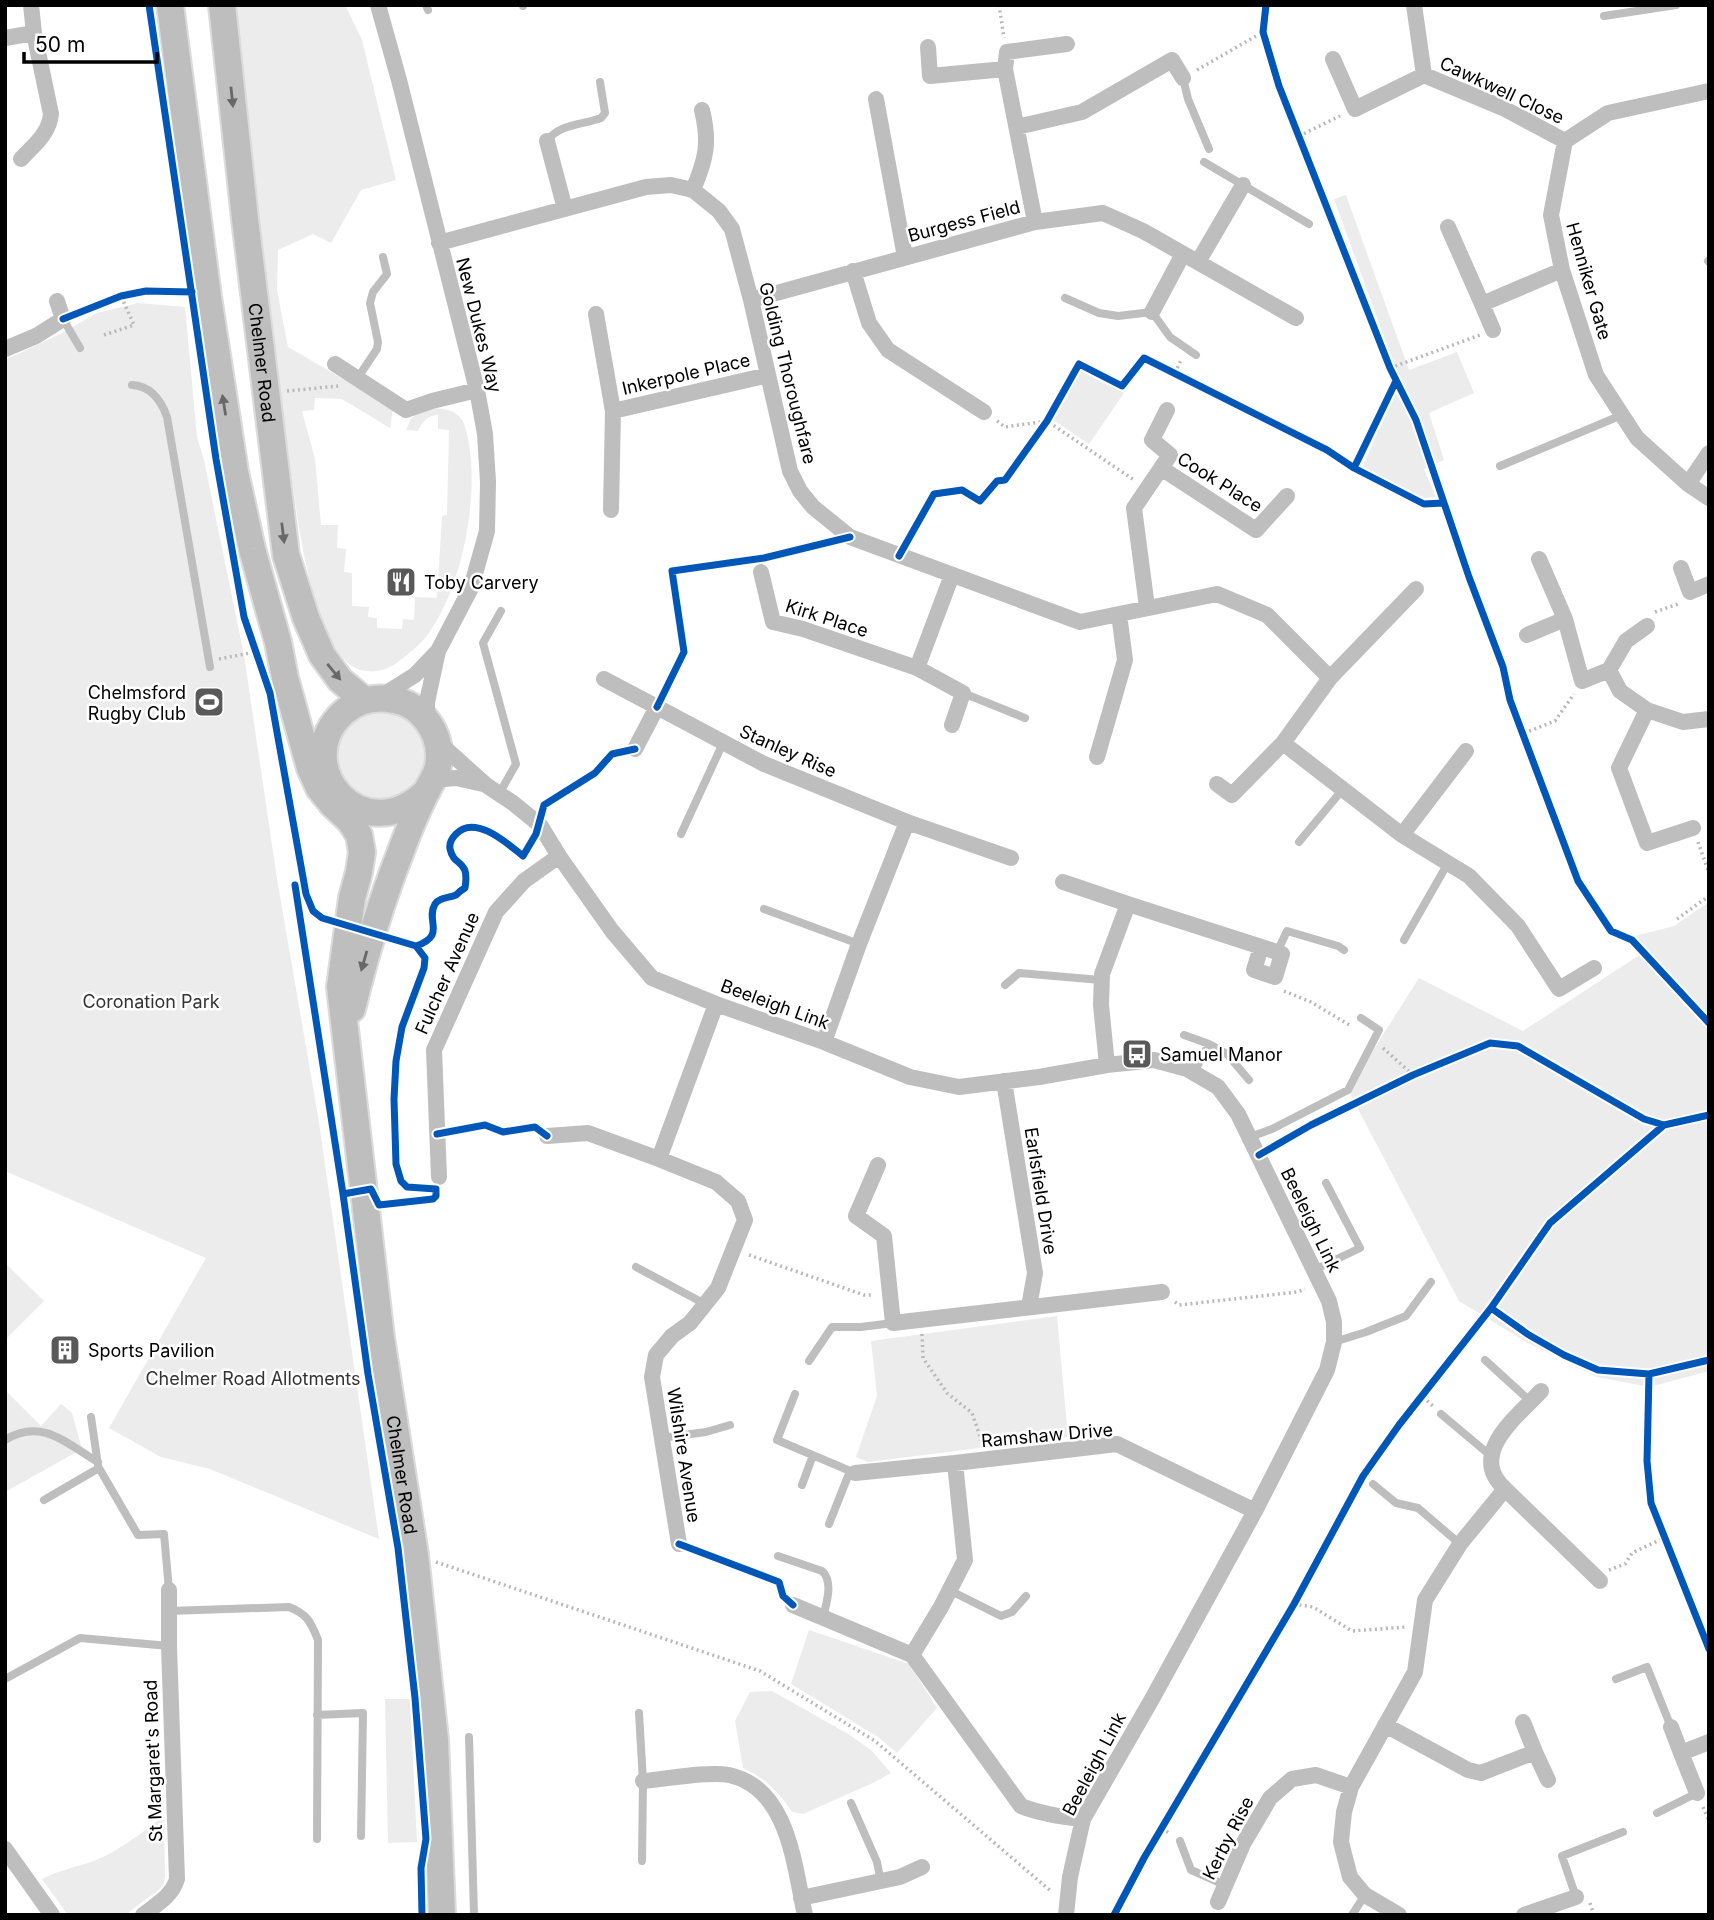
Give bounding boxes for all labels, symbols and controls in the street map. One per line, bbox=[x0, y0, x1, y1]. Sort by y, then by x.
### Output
scale bar bbox=[24, 21, 158, 65]
text: 50 m bbox=[35, 32, 85, 57]
street label: Cawkwell Close bbox=[1436, 52, 1568, 128]
one-way arrow bbox=[226, 87, 237, 109]
street label: Burgess Field bbox=[906, 196, 1022, 246]
street label: Henniker Gate bbox=[1562, 220, 1616, 342]
street label: New Dukes Way bbox=[452, 255, 506, 395]
street label: Golding Thoroughfare bbox=[755, 280, 821, 466]
street label: Chelmer Road bbox=[245, 302, 280, 424]
street label: Inkerpole Place bbox=[620, 349, 752, 399]
one-way arrow bbox=[218, 394, 229, 416]
street label: Cook Place bbox=[1174, 448, 1266, 516]
one-way arrow bbox=[278, 523, 289, 545]
restaurant icon: Toby Carvery bbox=[384, 565, 418, 599]
place label: Toby Carvery bbox=[424, 572, 539, 593]
street label: Kirk Place bbox=[783, 595, 871, 641]
one-way arrow bbox=[326, 664, 341, 681]
place label: Chelmsford Rugby Club bbox=[88, 682, 186, 724]
sports icon: Chelmsford Rugby Club bbox=[192, 685, 226, 719]
street label: Stanley Rise bbox=[736, 720, 840, 782]
street label: Fulcher Avenue bbox=[411, 909, 483, 1037]
one-way arrow bbox=[359, 951, 369, 972]
street label: Beeleigh Link bbox=[718, 975, 832, 1033]
park label: Coronation Park bbox=[82, 991, 220, 1012]
bus stop icon: Samuel Manor bbox=[1120, 1037, 1154, 1071]
place label: Samuel Manor bbox=[1160, 1044, 1283, 1065]
street label: Earlsfield Drive bbox=[1021, 1126, 1061, 1256]
street label: Beeleigh Link bbox=[1277, 1164, 1345, 1276]
building icon: Sports Pavilion bbox=[48, 1333, 82, 1367]
place label: Sports Pavilion bbox=[88, 1340, 215, 1361]
park label: Chelmer Road Allotments bbox=[145, 1368, 361, 1389]
street label: Wilshire Avenue bbox=[663, 1386, 705, 1524]
street label: Chelmer Road bbox=[383, 1414, 422, 1536]
street label: Ramshaw Drive bbox=[980, 1419, 1114, 1451]
street label: St Margaret's Road bbox=[140, 1679, 166, 1843]
street label: Beeleigh Link bbox=[1058, 1709, 1130, 1819]
street label: Kerby Rise bbox=[1198, 1793, 1258, 1883]

